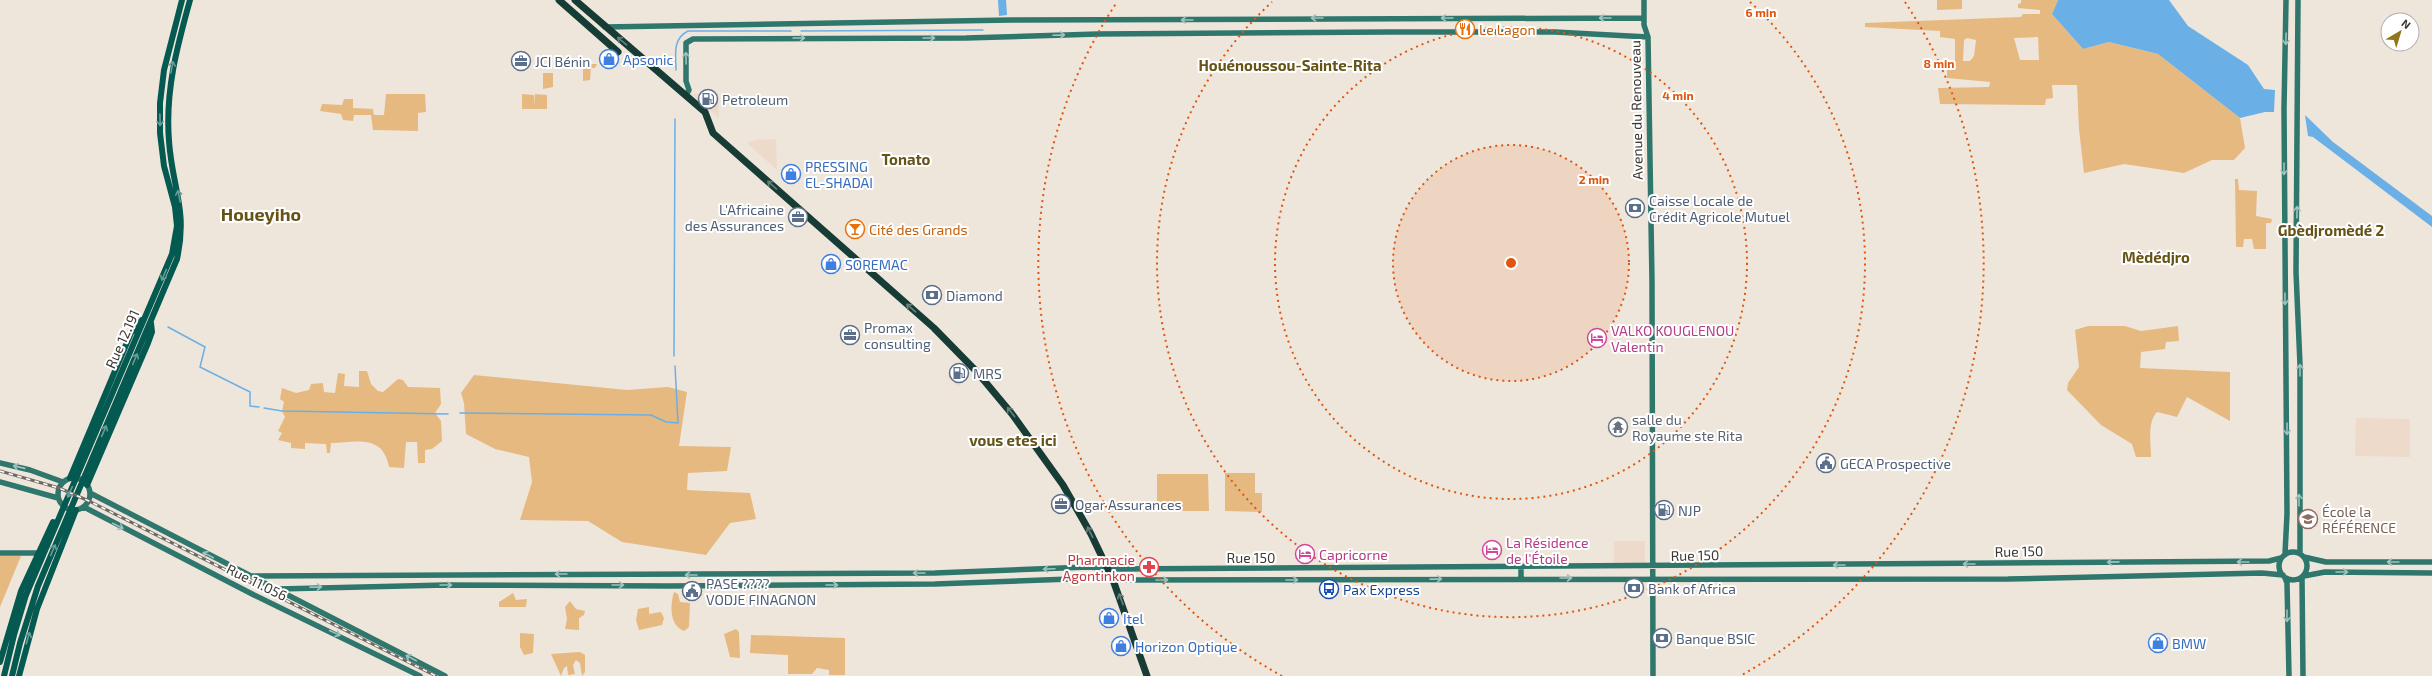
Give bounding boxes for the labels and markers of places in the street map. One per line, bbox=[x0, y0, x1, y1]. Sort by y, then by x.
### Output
restaurant icon: Le Lagon bbox=[1454, 18, 1476, 40]
place label: Le Lagon bbox=[1479, 21, 1536, 38]
shop icon: Apsonic bbox=[598, 48, 620, 70]
office icon: JCI Bénin bbox=[510, 50, 532, 72]
place label: Apsonic bbox=[623, 51, 673, 68]
place label: JCI Bénin bbox=[535, 53, 590, 70]
fuel station icon: Petroleum bbox=[697, 88, 719, 110]
place label: Petroleum bbox=[722, 91, 788, 108]
place label: PRESSING EL-SHADAI bbox=[805, 158, 873, 191]
shop icon: PRESSING EL-SHADAI bbox=[780, 163, 802, 185]
place label: Caisse Locale de Crédit Agricole Mutuel bbox=[1649, 192, 1791, 225]
bank icon: Caisse Locale de Crédit Agricole Mutuel bbox=[1624, 197, 1646, 219]
place label: L'Africaine des Assurances bbox=[685, 201, 784, 234]
office icon: L'Africaine des Assurances bbox=[787, 206, 809, 228]
bar icon: Cité des Grands bbox=[844, 218, 866, 240]
place label: Cité des Grands bbox=[869, 221, 968, 238]
shop icon: SOREMAC bbox=[820, 253, 842, 275]
place label: SOREMAC bbox=[845, 256, 908, 273]
centre of rings bbox=[1504, 256, 1518, 270]
bank icon: Diamond bbox=[921, 284, 943, 306]
place label: Diamond bbox=[946, 287, 1003, 304]
place label: Promax consulting bbox=[864, 319, 931, 352]
place label: VALKO KOUGLENOU Valentin bbox=[1611, 322, 1734, 355]
office icon: Promax consulting bbox=[839, 324, 861, 346]
hotel icon: VALKO KOUGLENOU Valentin bbox=[1586, 327, 1608, 349]
fuel station icon: MRS bbox=[948, 362, 970, 384]
place label: MRS bbox=[973, 365, 1002, 382]
place label: salle du Royaume ste Rita bbox=[1632, 411, 1743, 444]
temple icon: salle du Royaume ste Rita bbox=[1607, 416, 1629, 438]
public building icon: GECA Prospective bbox=[1815, 452, 1837, 474]
place label: GECA Prospective bbox=[1840, 455, 1951, 472]
office icon: Ogar Assurances bbox=[1050, 493, 1072, 515]
place label: Ogar Assurances bbox=[1075, 496, 1182, 513]
fuel station icon: NJP bbox=[1653, 499, 1675, 521]
place label: NJP bbox=[1678, 502, 1701, 519]
place label: École la RÉFÉRENCE bbox=[2322, 503, 2396, 536]
school or university icon: École la RÉFÉRENCE bbox=[2297, 508, 2319, 530]
place label: La Résidence de l'Étoile bbox=[1506, 534, 1589, 567]
hotel icon: La Résidence de l'Étoile bbox=[1481, 539, 1503, 561]
hotel icon: Capricorne bbox=[1294, 543, 1316, 565]
place label: Capricorne bbox=[1319, 546, 1388, 563]
place label: Pharmacie Agontinkon bbox=[1063, 551, 1135, 584]
pharmacy icon: Pharmacie Agontinkon bbox=[1138, 556, 1160, 578]
place label: PASE ???? VODJE FINAGNON bbox=[706, 575, 816, 608]
bank icon: Bank of Africa bbox=[1623, 577, 1645, 599]
bus stop icon: Pax Express bbox=[1318, 578, 1340, 600]
public building icon: PASE ???? VODJE FINAGNON bbox=[681, 580, 703, 602]
place label: Bank of Africa bbox=[1648, 580, 1736, 597]
place label: Pax Express bbox=[1343, 581, 1420, 598]
shop icon: Itel bbox=[1098, 607, 1120, 629]
place label: Itel bbox=[1123, 610, 1145, 627]
bank icon: Banque BSIC bbox=[1651, 627, 1673, 649]
place label: Banque BSIC bbox=[1676, 630, 1755, 647]
shop icon: BMW bbox=[2147, 632, 2169, 654]
shop icon: Horizon Optique bbox=[1110, 635, 1132, 657]
place label: BMW bbox=[2172, 635, 2206, 652]
place label: Horizon Optique bbox=[1135, 638, 1237, 655]

